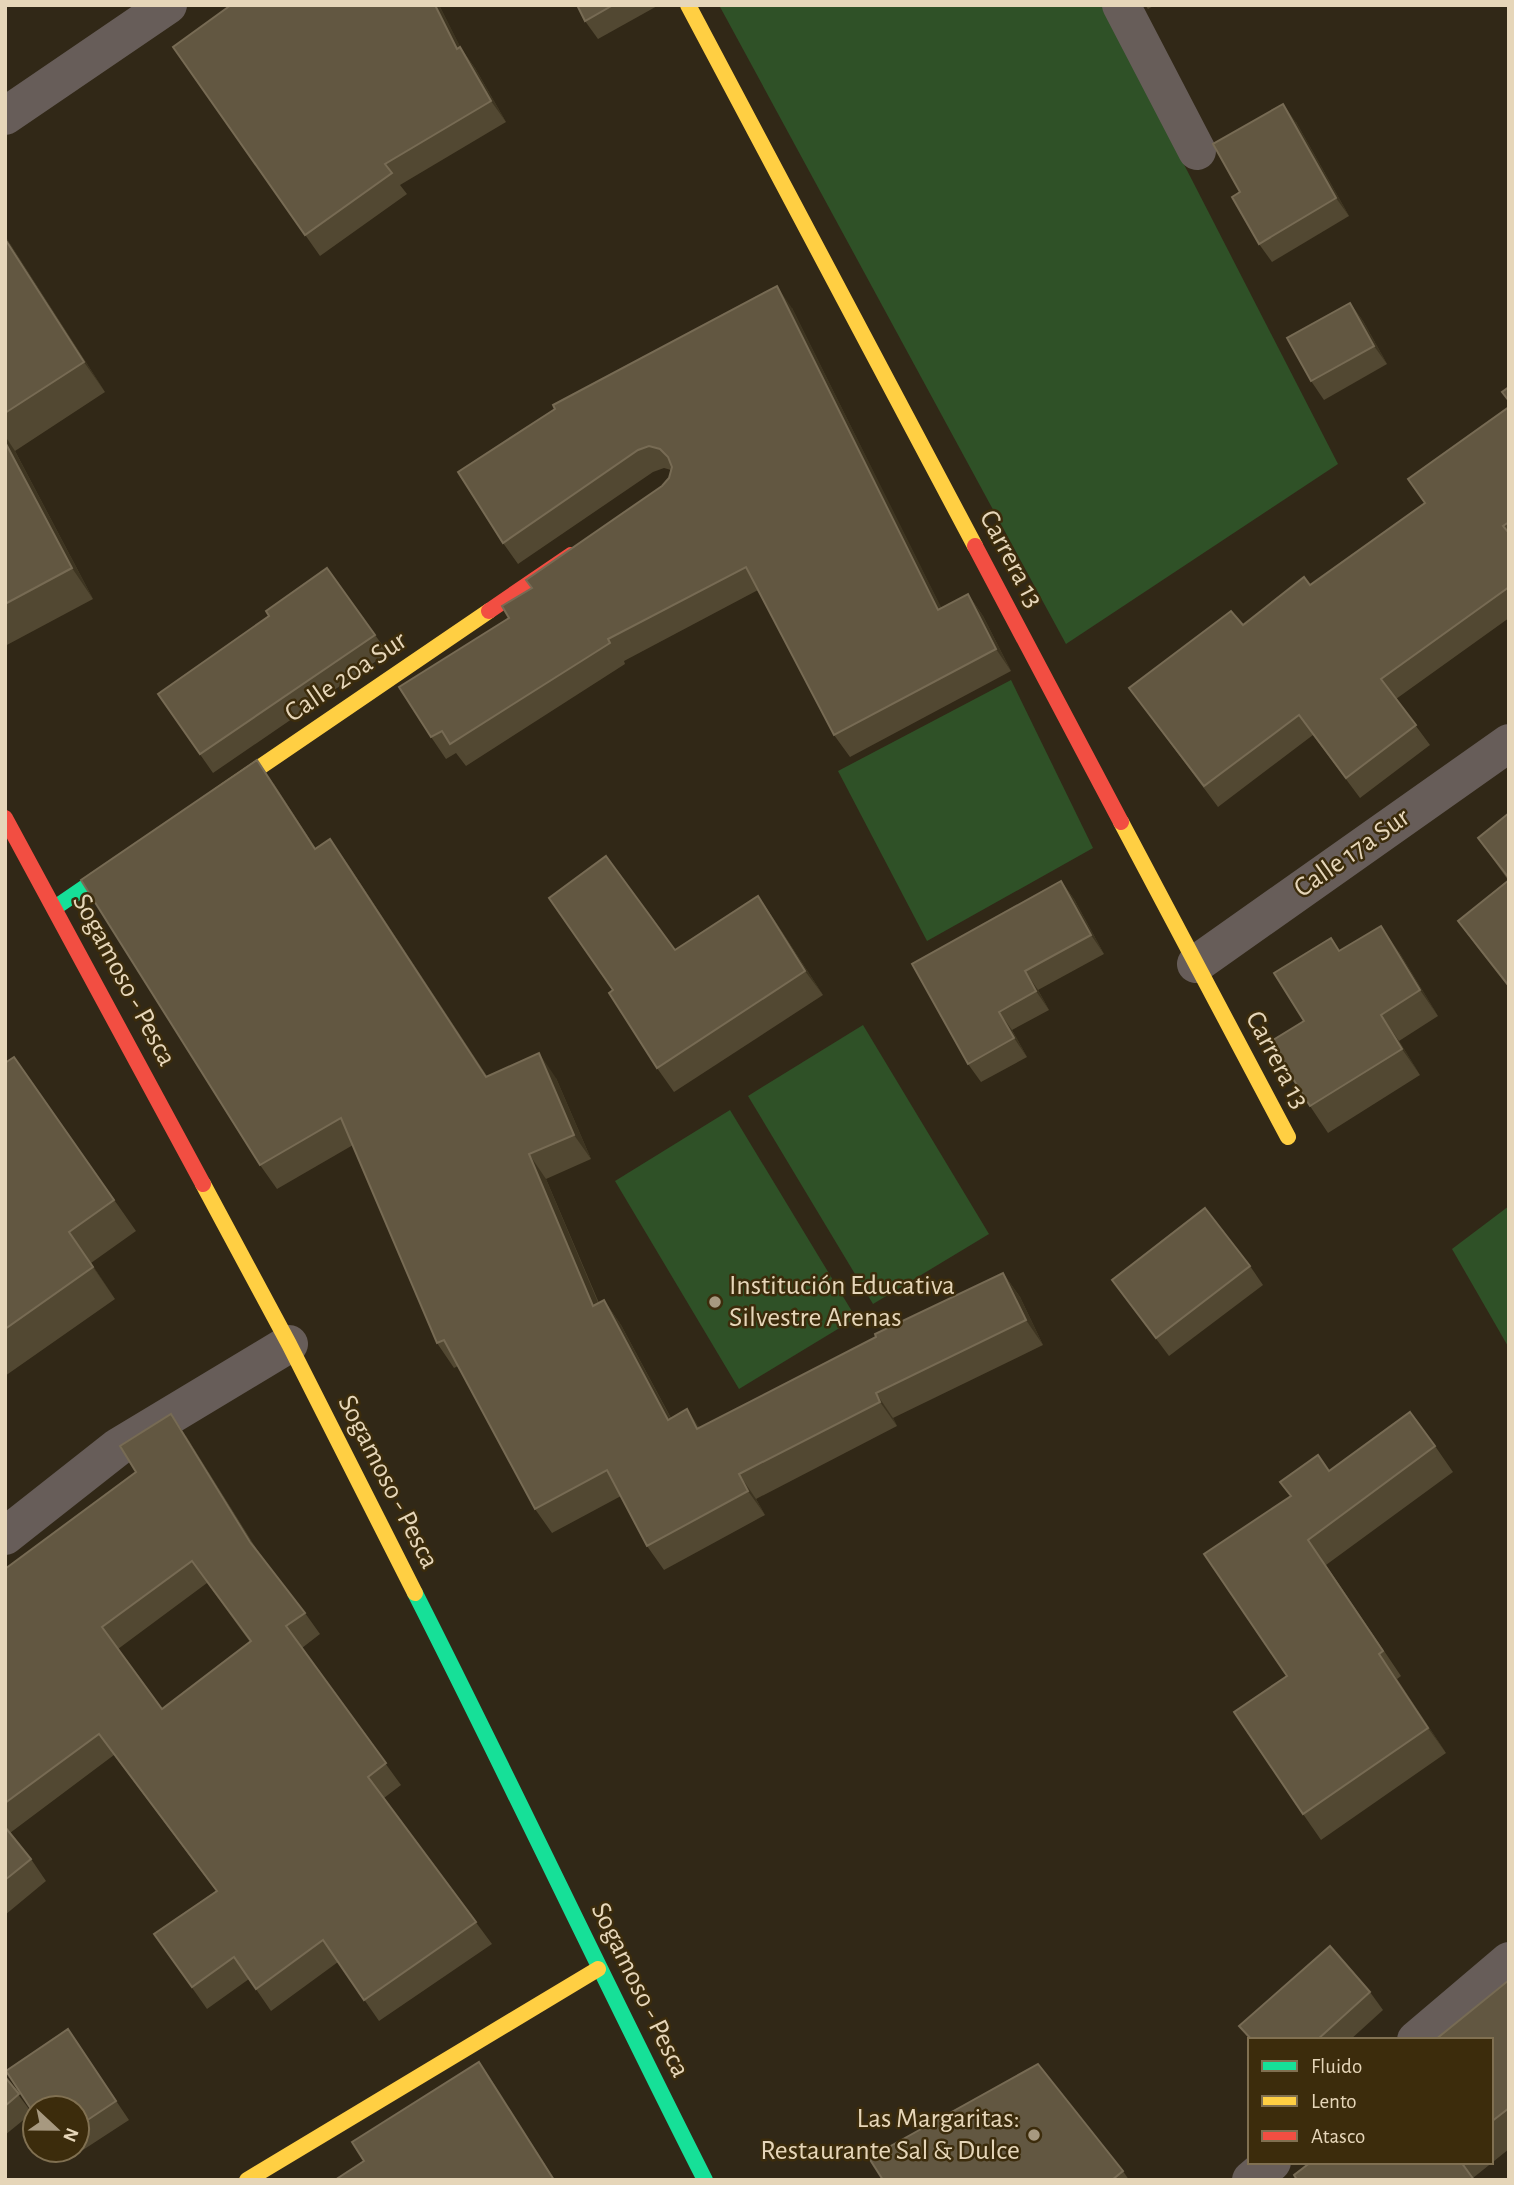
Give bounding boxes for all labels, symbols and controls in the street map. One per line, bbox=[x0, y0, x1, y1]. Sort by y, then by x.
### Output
street label: Carrera 13 bbox=[974, 506, 1048, 612]
street label: Calle 20a Sur bbox=[280, 626, 412, 728]
street label: Calle 17a Sur bbox=[1289, 803, 1415, 903]
street label: Sogamoso - Pesca bbox=[67, 889, 181, 1071]
street label: Carrera 13 bbox=[1240, 1007, 1314, 1113]
place label: Institución Educativa Silvestre Arenas bbox=[729, 1272, 955, 1332]
marker: Institución Educativa Silvestre Arenas bbox=[707, 1294, 723, 1310]
street label: Sogamoso - Pesca bbox=[332, 1391, 444, 1573]
street label: Sogamoso - Pesca bbox=[586, 1898, 694, 2082]
legend bbox=[1248, 2038, 1493, 2164]
text: Fluido bbox=[1311, 2056, 1362, 2077]
text: Lento bbox=[1311, 2091, 1357, 2112]
north arrow bbox=[21, 2094, 91, 2164]
place label: Las Margaritas: Restaurante Sal & Dulce bbox=[760, 2105, 1020, 2165]
text: N bbox=[59, 2125, 82, 2144]
text: Atasco bbox=[1311, 2126, 1365, 2147]
marker: Las Margaritas: Restaurante Sal & Dulce bbox=[1026, 2127, 1042, 2143]

